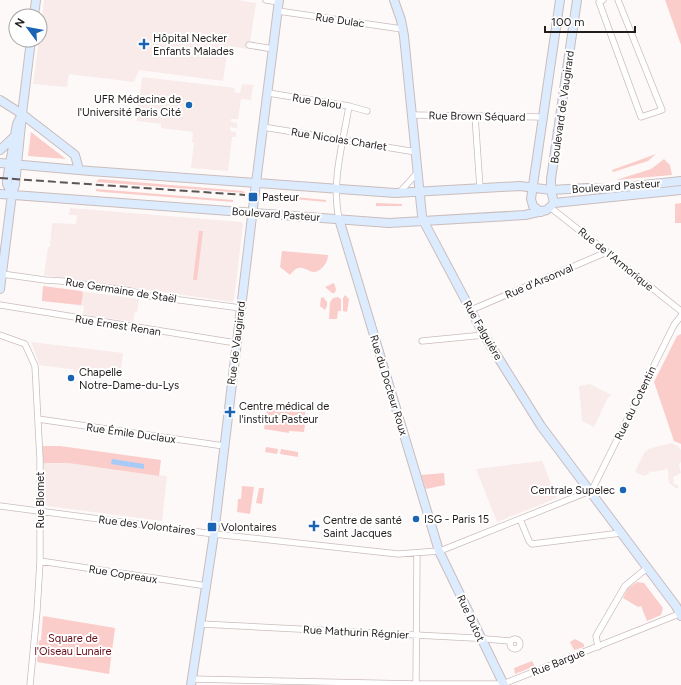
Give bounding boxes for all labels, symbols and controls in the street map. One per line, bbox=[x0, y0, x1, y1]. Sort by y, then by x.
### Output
north arrow bbox=[8, 8, 48, 48]
scale bar bbox=[545, 8, 635, 34]
street label: Rue Dulac bbox=[315, 11, 365, 30]
text: 100 m bbox=[551, 15, 585, 29]
text: N bbox=[12, 16, 28, 30]
place label: Hôpital Necker Enfants Malades bbox=[153, 32, 234, 58]
marker: Hôpital Necker Enfants Malades bbox=[138, 38, 150, 50]
street label: Boulevard de Vaugirard bbox=[548, 50, 577, 165]
street label: Rue Dalou bbox=[291, 91, 343, 112]
place label: UFR Médecine de l'Université Paris Cité bbox=[77, 93, 181, 119]
marker: UFR Médecine de l'Université Paris Cité bbox=[184, 100, 194, 110]
street label: Rue Brown Séquard bbox=[428, 109, 526, 124]
street label: Rue Nicolas Charlet bbox=[290, 125, 388, 154]
street label: Boulevard Pasteur bbox=[571, 177, 661, 196]
marker: Pasteur bbox=[247, 191, 259, 203]
place label: Pasteur bbox=[262, 191, 299, 204]
street label: Boulevard Pasteur bbox=[231, 205, 321, 224]
street label: Rue de l'Armorique bbox=[575, 225, 656, 294]
street label: Rue d'Arsonval bbox=[503, 261, 575, 302]
street label: Rue Germaine de Staël bbox=[64, 275, 177, 306]
street label: Rue Falguière bbox=[460, 298, 505, 362]
street label: Rue de Vaugirard bbox=[225, 300, 248, 386]
street label: Rue Ernest Renan bbox=[74, 312, 162, 339]
street label: Rue du Docteur Roux bbox=[367, 333, 410, 438]
street label: Rue du Cotentin bbox=[612, 364, 659, 442]
place label: Chapelle Notre-Dame-du-Lys bbox=[79, 366, 179, 392]
marker: Chapelle Notre-Dame-du-Lys bbox=[66, 373, 76, 383]
place label: Centre médical de l'institut Pasteur bbox=[239, 400, 329, 426]
marker: Centre médical de l'institut Pasteur bbox=[224, 406, 236, 418]
street label: Rue Émile Duclaux bbox=[85, 421, 177, 446]
street label: Rue Blomet bbox=[34, 472, 47, 528]
place label: Centrale Supelec bbox=[531, 484, 615, 497]
marker: Centrale Supelec bbox=[618, 485, 628, 495]
street label: Rue des Volontaires bbox=[98, 513, 196, 538]
place label: ISG - Paris 15 bbox=[424, 513, 489, 526]
place label: Centre de santé Saint Jacques bbox=[323, 514, 402, 540]
marker: ISG - Paris 15 bbox=[411, 514, 421, 524]
marker: Centre de santé Saint Jacques bbox=[308, 520, 320, 532]
marker: Volontaires bbox=[206, 521, 218, 533]
place label: Volontaires bbox=[221, 521, 277, 534]
street label: Rue Copreaux bbox=[88, 563, 159, 586]
street label: Rue Dutot bbox=[454, 593, 487, 644]
street label: Rue Mathurin Régnier bbox=[303, 623, 410, 642]
park label: Square de l'Oiseau Lunaire bbox=[34, 632, 112, 658]
street label: Rue Bargue bbox=[530, 646, 587, 679]

